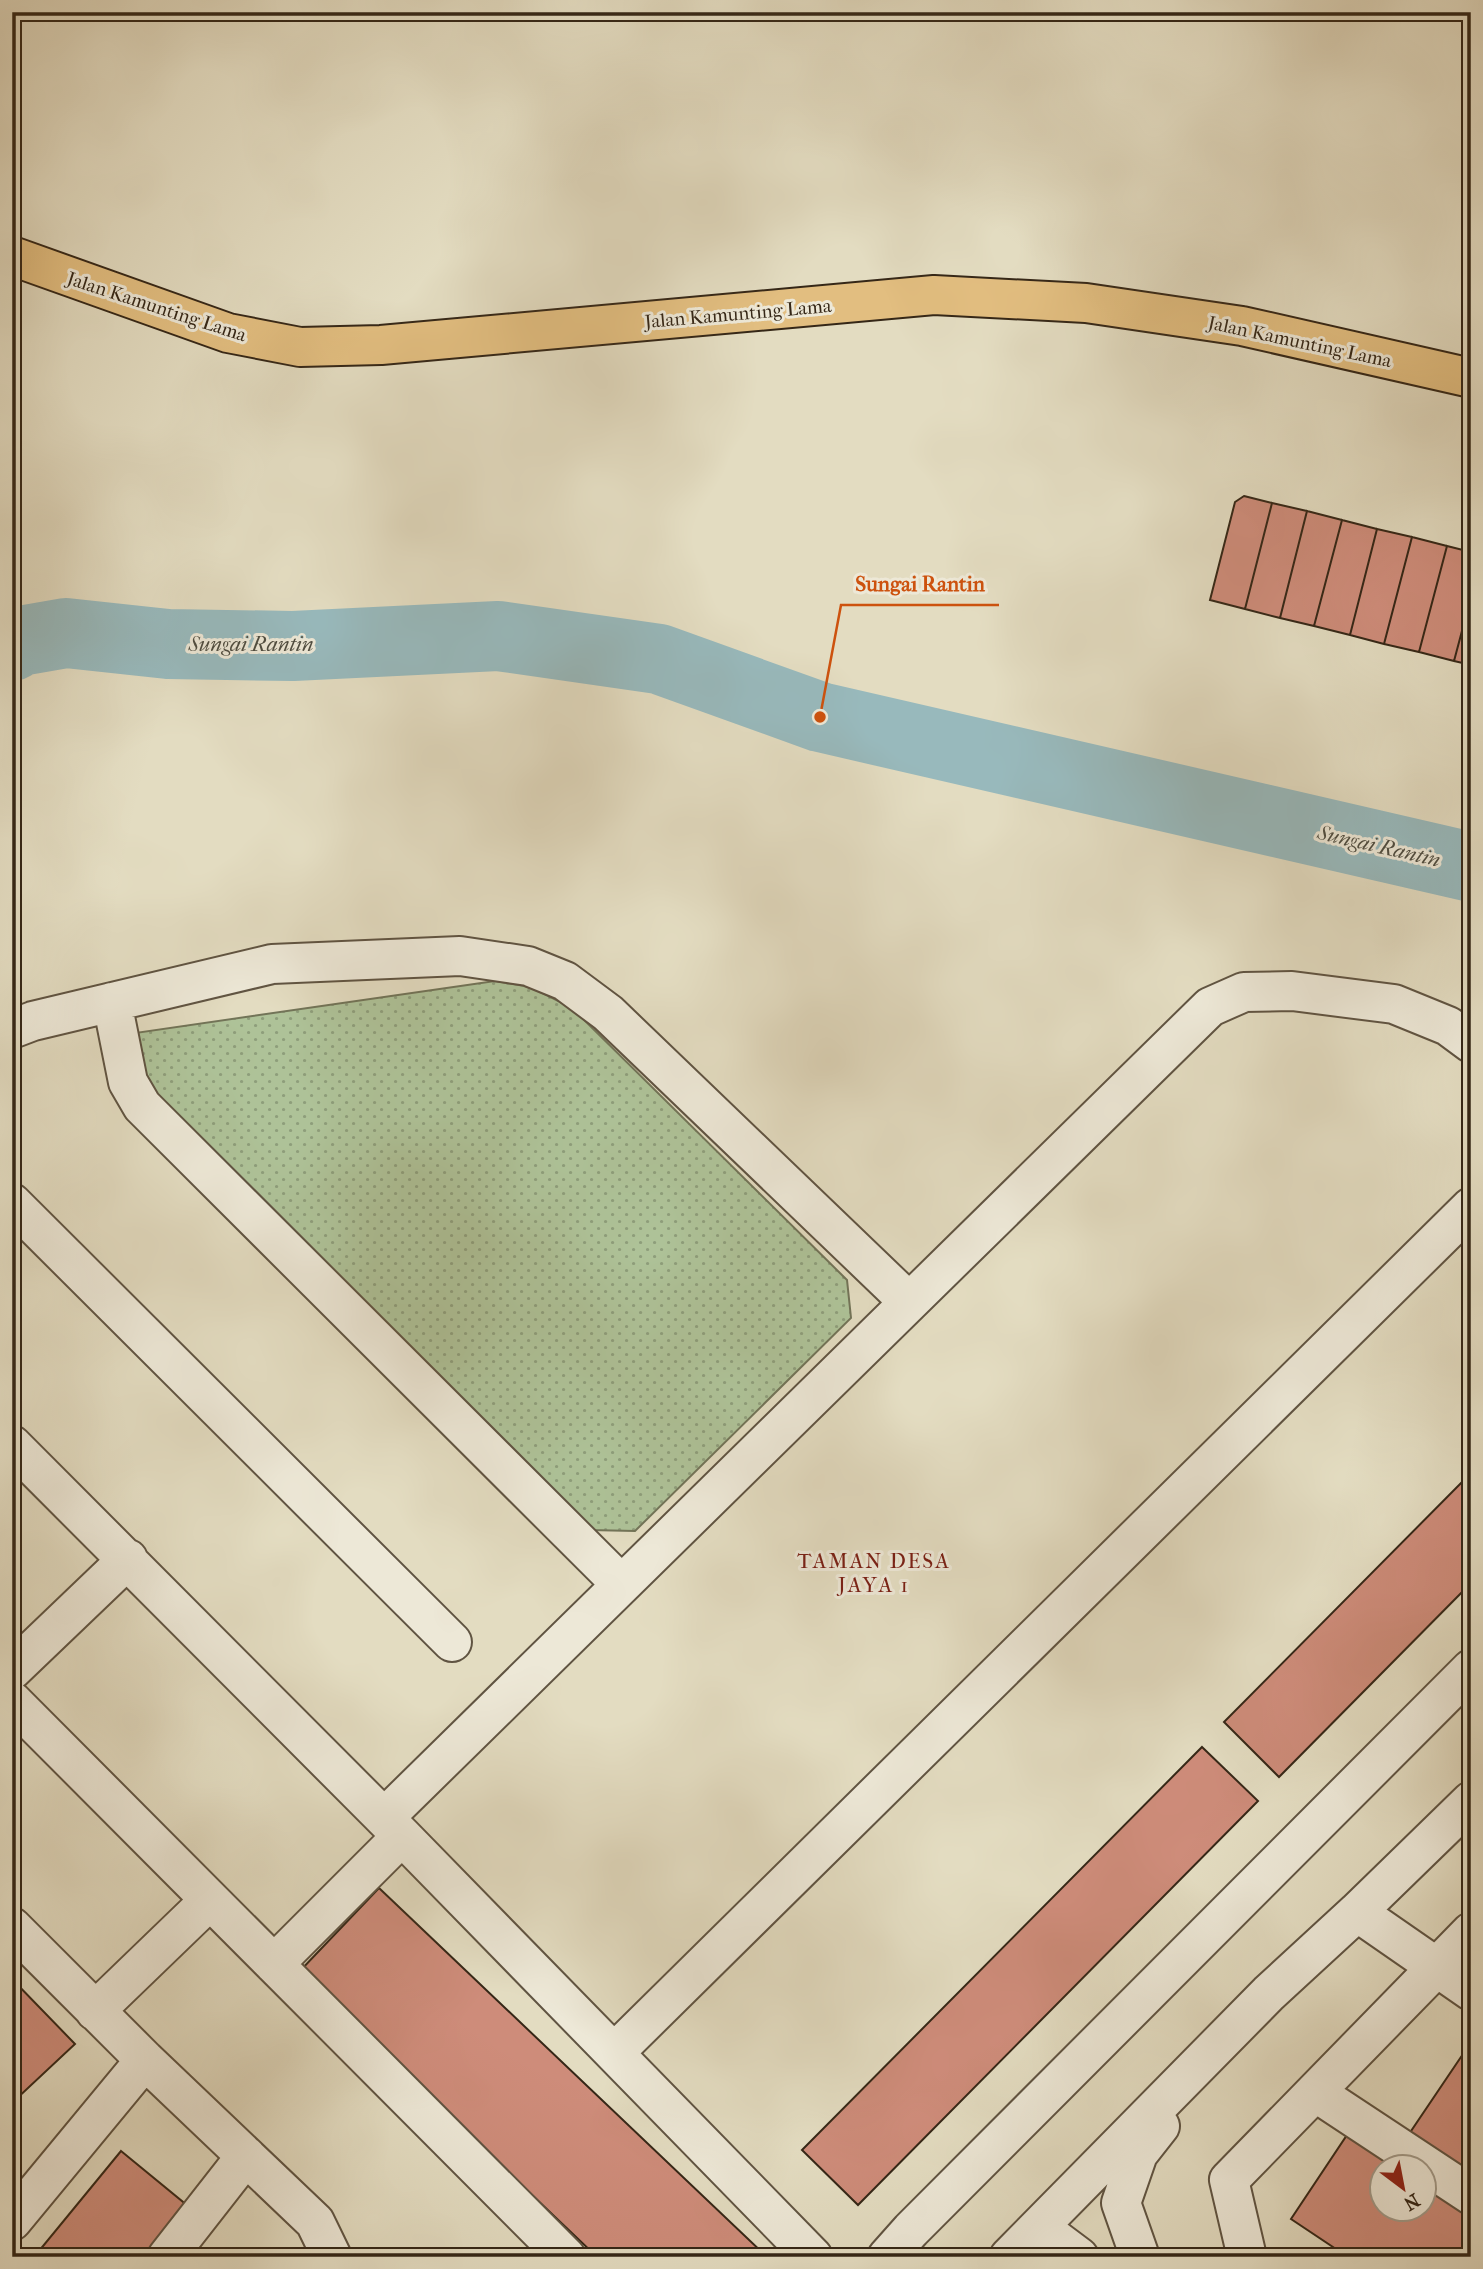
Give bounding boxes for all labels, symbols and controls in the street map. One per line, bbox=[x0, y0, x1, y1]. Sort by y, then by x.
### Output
street label: Jalan Kamunting Lama bbox=[62, 267, 249, 346]
street label: Jalan Kamunting Lama bbox=[642, 295, 833, 333]
street label: Jalan Kamunting Lama bbox=[1204, 311, 1394, 372]
callout: Sungai Rantin bbox=[841, 563, 999, 605]
text: Sungai Rantin bbox=[855, 572, 986, 596]
water label: Sungai Rantin bbox=[187, 632, 314, 656]
water label: Sungai Rantin bbox=[1314, 820, 1443, 872]
district label: TAMAN DESA JAYA 1 bbox=[797, 1549, 951, 1597]
north arrow bbox=[1368, 2154, 1438, 2224]
text: N bbox=[1399, 2188, 1423, 2215]

